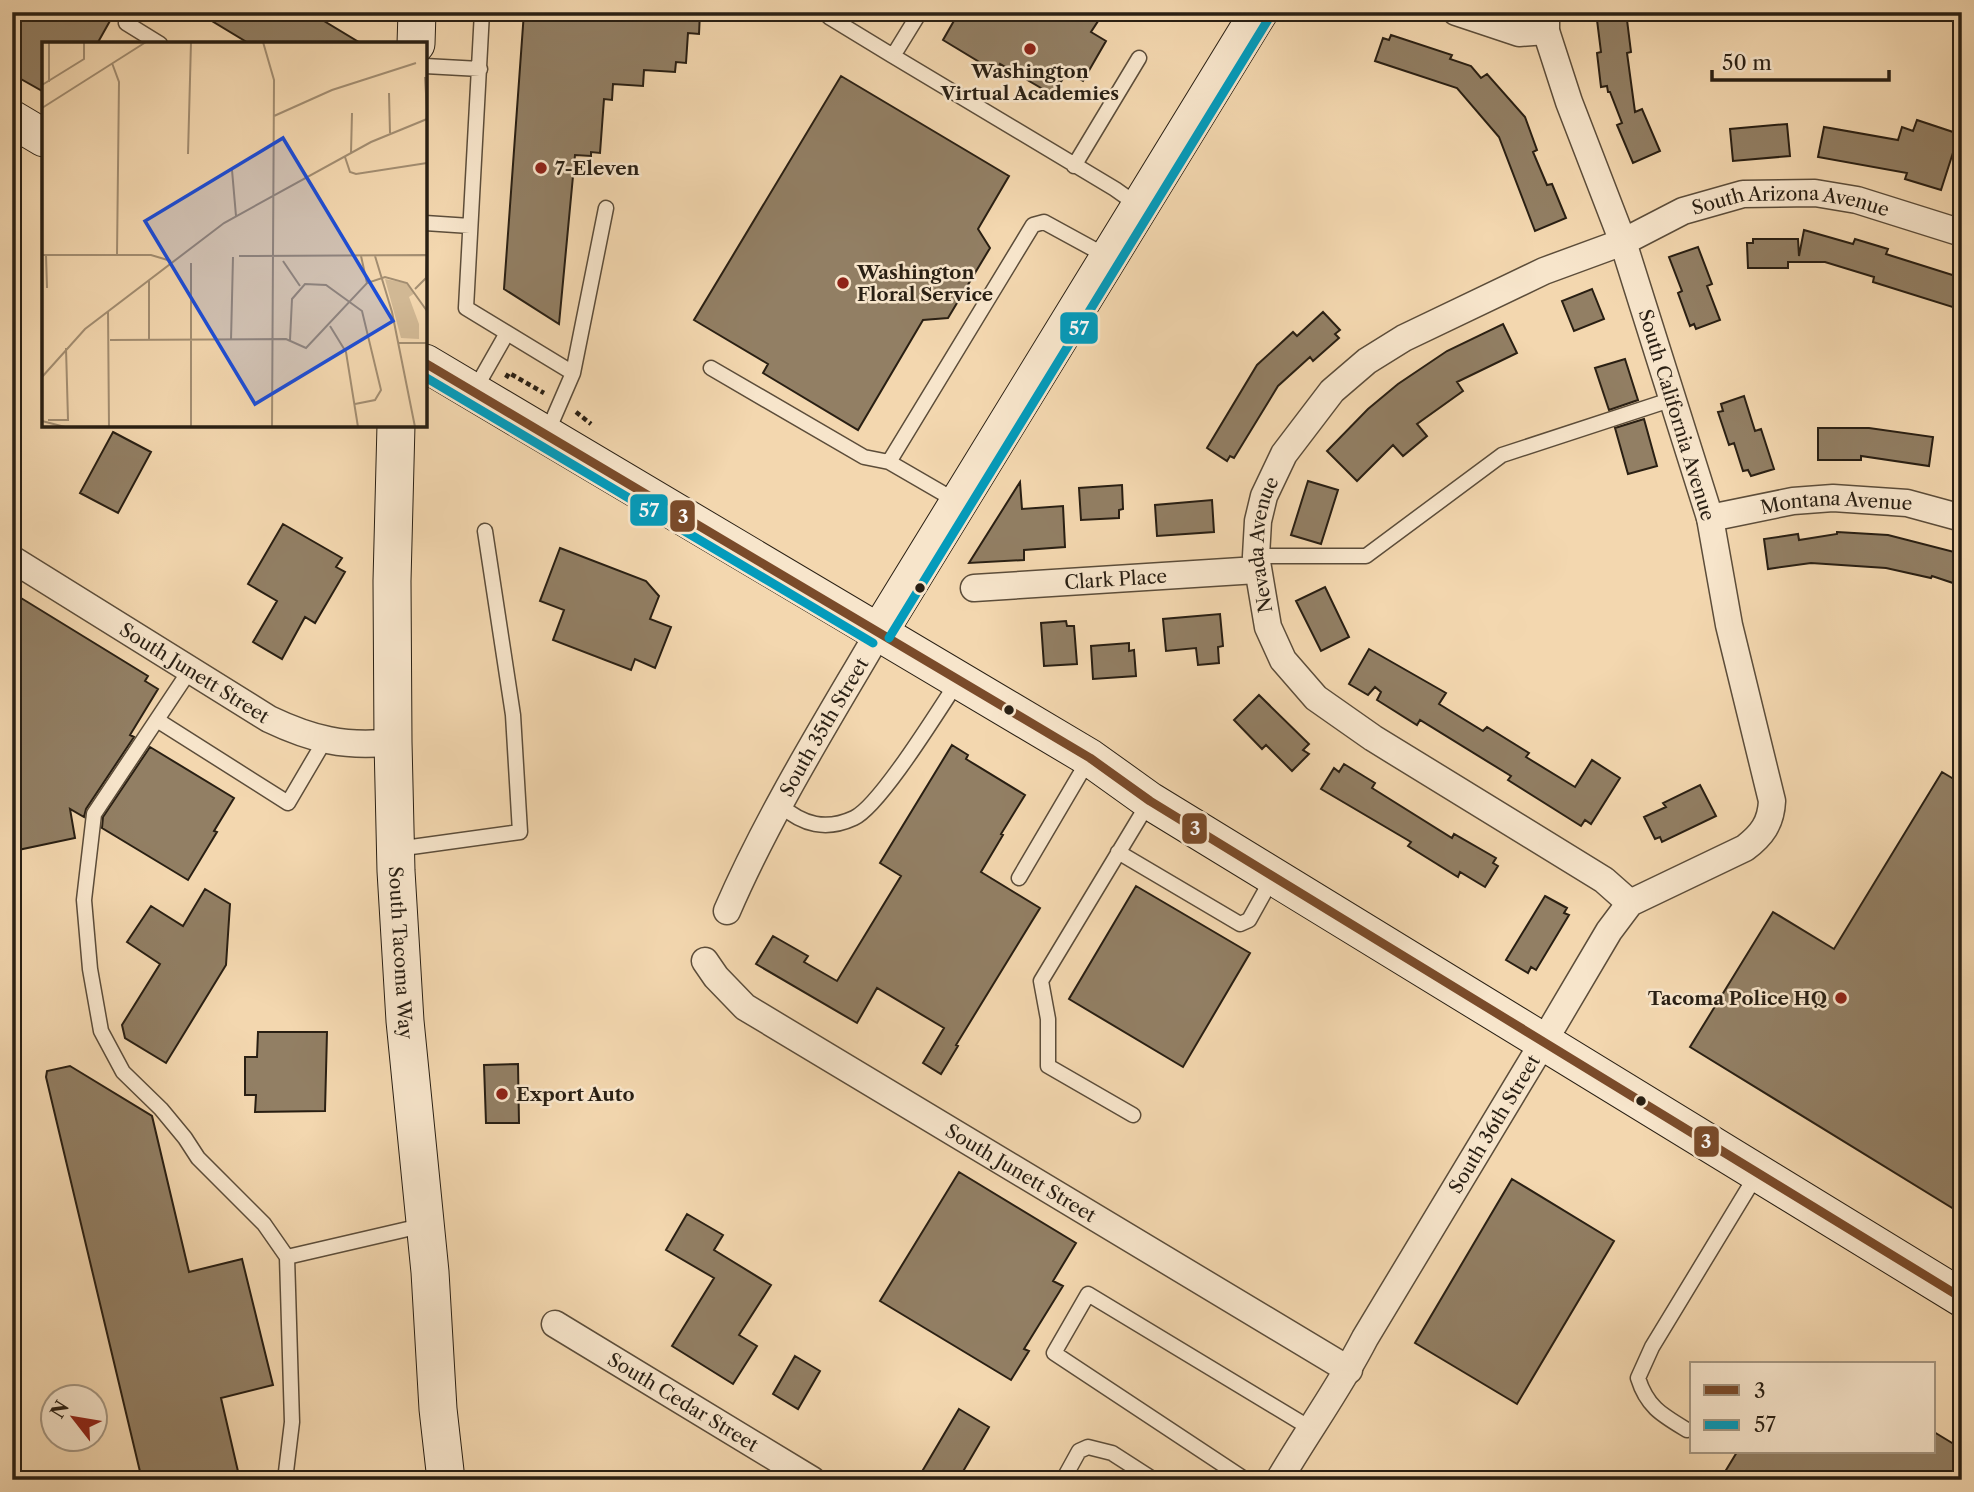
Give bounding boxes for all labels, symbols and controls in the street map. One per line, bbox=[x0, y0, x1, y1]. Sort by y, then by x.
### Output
scale bar bbox=[1712, 38, 1888, 82]
marker: Washington Virtual Academies bbox=[1022, 41, 1038, 57]
inset map bbox=[42, 42, 427, 427]
text: 50 m bbox=[1722, 50, 1772, 75]
place label: Washington Virtual Academies bbox=[940, 60, 1119, 105]
place label: 7-Eleven bbox=[555, 157, 640, 180]
marker: 7-Eleven bbox=[533, 160, 549, 176]
street label: South Arizona Avenue bbox=[1689, 182, 1892, 221]
place label: Washington Floral Service bbox=[856, 261, 993, 306]
marker: Washington Floral Service bbox=[835, 275, 851, 291]
street label: South California Avenue bbox=[1633, 307, 1720, 524]
line badge: 57 bbox=[1059, 311, 1099, 345]
text: 57 bbox=[1069, 317, 1089, 340]
street label: Nevada Avenue bbox=[1245, 473, 1284, 614]
street label: Montana Avenue bbox=[1758, 487, 1913, 519]
line badge: 57 bbox=[629, 493, 669, 527]
text: 57 bbox=[639, 499, 659, 522]
line badge: 3 bbox=[669, 499, 696, 533]
text: 3 bbox=[678, 505, 688, 528]
street label: Clark Place bbox=[1064, 565, 1168, 594]
unlabelled marker bbox=[913, 581, 927, 595]
street label: South Junett Street bbox=[115, 618, 273, 728]
street label: South 35th Street bbox=[775, 653, 874, 801]
unlabelled marker bbox=[1002, 703, 1016, 717]
line badge: 3 bbox=[1181, 812, 1208, 845]
text: 3 bbox=[1190, 817, 1200, 840]
street label: South Tacoma Way bbox=[384, 866, 418, 1041]
place label: Tacoma Police HQ bbox=[1648, 987, 1827, 1010]
marker: Tacoma Police HQ bbox=[1833, 990, 1849, 1006]
street label: South 36th Street bbox=[1444, 1051, 1545, 1198]
place label: Export Auto bbox=[516, 1083, 635, 1106]
marker: Export Auto bbox=[494, 1086, 510, 1102]
unlabelled marker bbox=[1634, 1094, 1648, 1108]
street label: South Junett Street bbox=[941, 1119, 1100, 1227]
line badge: 3 bbox=[1693, 1125, 1720, 1158]
text: 3 bbox=[1701, 1130, 1711, 1153]
street label: South Cedar Street bbox=[603, 1348, 763, 1457]
legend bbox=[1690, 1362, 1936, 1454]
text: 3 bbox=[1754, 1378, 1766, 1403]
north arrow bbox=[38, 1384, 108, 1454]
text: N bbox=[46, 1397, 74, 1423]
text: 57 bbox=[1754, 1412, 1776, 1437]

